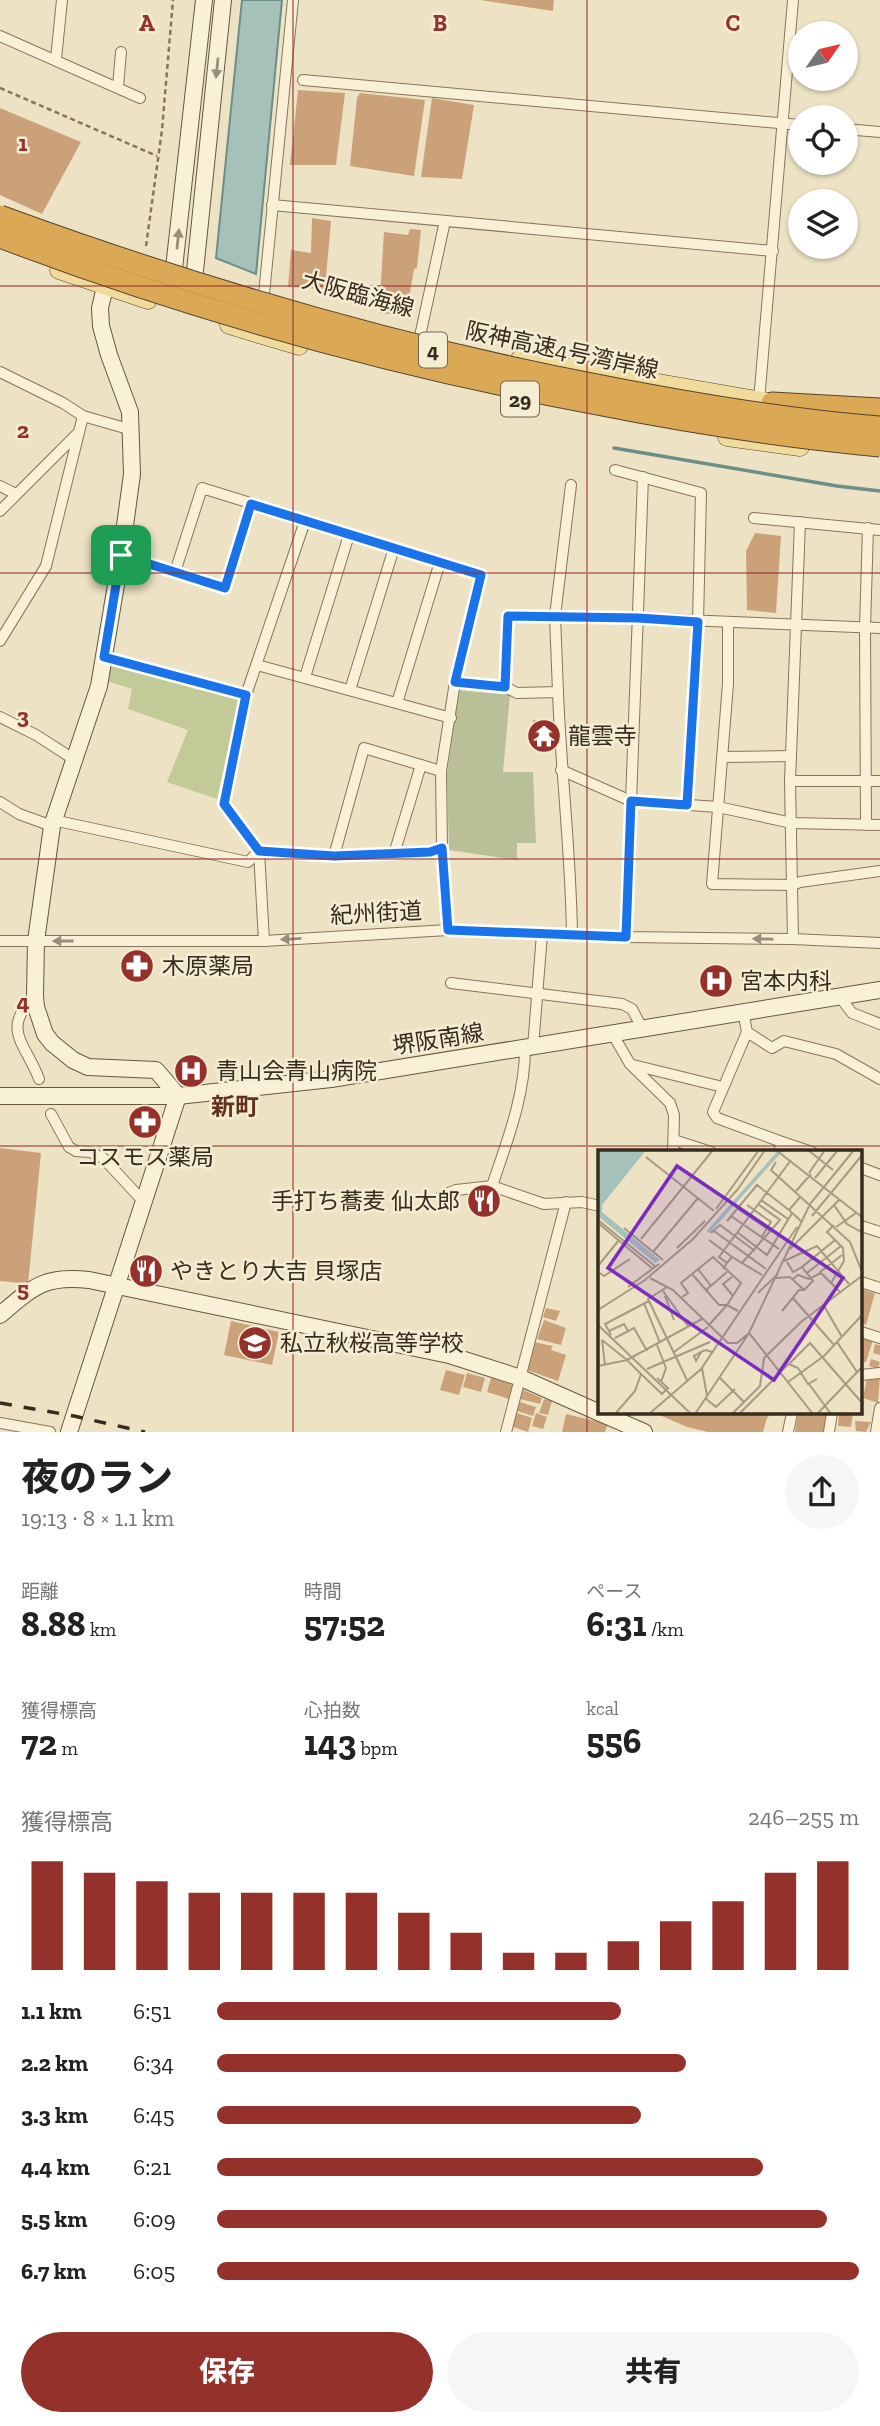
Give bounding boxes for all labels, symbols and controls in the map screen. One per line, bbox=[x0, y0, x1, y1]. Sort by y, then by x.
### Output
text: A bbox=[139, 9, 155, 37]
text: B bbox=[433, 9, 447, 37]
text: C bbox=[726, 9, 740, 37]
north arrow bbox=[788, 21, 858, 91]
map controls bbox=[788, 21, 858, 259]
one-way arrow bbox=[211, 57, 222, 79]
button: locate bbox=[788, 105, 858, 175]
text: 1 bbox=[18, 129, 28, 157]
button: layers bbox=[788, 189, 858, 259]
one-way arrow bbox=[173, 227, 184, 249]
street label: 大阪臨海線 bbox=[299, 266, 417, 322]
street label: 阪神高速4号湾岸線 bbox=[463, 316, 661, 384]
road number: 4 bbox=[419, 332, 447, 368]
road number: 29 bbox=[501, 382, 539, 416]
text: 2 bbox=[17, 416, 29, 444]
pin bbox=[91, 525, 151, 585]
icon: arrive bbox=[102, 536, 140, 574]
text: 3 bbox=[17, 702, 29, 730]
temple icon: 龍雲寺 bbox=[525, 717, 563, 755]
place label: 龍雲寺 bbox=[568, 722, 637, 750]
street label: 紀州街道 bbox=[329, 897, 423, 929]
one-way arrow bbox=[752, 933, 774, 945]
one-way arrow bbox=[280, 934, 302, 945]
one-way arrow bbox=[52, 935, 74, 947]
pharmacy icon: 木原薬局 bbox=[118, 947, 156, 985]
place label: 木原薬局 bbox=[162, 952, 254, 980]
hospital icon: 宮本内科 bbox=[697, 962, 735, 1000]
place label: 宮本内科 bbox=[740, 967, 832, 995]
text: 4 bbox=[16, 988, 30, 1016]
street label: 堺阪南線 bbox=[390, 1018, 486, 1060]
hospital icon: 青山会青山病院 bbox=[172, 1052, 210, 1090]
place label: 青山会青山病院 bbox=[216, 1057, 377, 1085]
district label: 新町 bbox=[211, 1092, 259, 1121]
pharmacy icon: コスモス薬局 bbox=[126, 1103, 164, 1141]
place label: コスモス薬局 bbox=[76, 1143, 214, 1171]
inset map bbox=[598, 1150, 862, 1414]
restaurant icon: 手打ち蕎麦 仙太郎 bbox=[465, 1182, 503, 1220]
place label: 手打ち蕎麦 仙太郎 bbox=[271, 1187, 460, 1215]
restaurant icon: やきとり大吉 貝塚店 bbox=[127, 1252, 165, 1290]
place label: やきとり大吉 貝塚店 bbox=[170, 1257, 382, 1285]
text: 5 bbox=[17, 1275, 29, 1303]
school or university icon: 私立秋桜高等学校 bbox=[236, 1324, 274, 1362]
place label: 私立秋桜高等学校 bbox=[280, 1329, 464, 1357]
text: 夜のラン bbox=[21, 1455, 173, 1501]
button: share bbox=[785, 1455, 859, 1529]
text: 19:13 · 8 × 1.1 km bbox=[21, 1504, 174, 1532]
text: 距離 bbox=[21, 1580, 59, 1603]
text: 時間 bbox=[304, 1580, 342, 1603]
text: ペース bbox=[586, 1580, 642, 1603]
text: 8.88 bbox=[21, 1603, 86, 1645]
text: 57:52 bbox=[304, 1603, 385, 1645]
text: 6:31 bbox=[586, 1603, 647, 1645]
text: km bbox=[86, 1618, 116, 1641]
text: /km bbox=[647, 1618, 684, 1641]
text: kcal bbox=[586, 1697, 619, 1720]
text: 獲得標高 bbox=[21, 1699, 97, 1722]
text: 心拍数 bbox=[304, 1699, 361, 1722]
text: 556 bbox=[586, 1720, 642, 1762]
text: 72 bbox=[21, 1722, 57, 1764]
text: 143 bbox=[304, 1722, 356, 1764]
text: m bbox=[57, 1737, 78, 1760]
text: bpm bbox=[356, 1737, 398, 1760]
text: 246–255 m bbox=[748, 1803, 859, 1831]
text: 獲得標高 bbox=[21, 1808, 113, 1836]
text: 1.1 km bbox=[21, 1997, 82, 2025]
text: 6:51 bbox=[133, 1997, 171, 2025]
text: 2.2 km bbox=[21, 2049, 88, 2077]
text: 6:34 bbox=[133, 2049, 174, 2077]
text: 3.3 km bbox=[21, 2101, 88, 2129]
text: 6:45 bbox=[133, 2101, 175, 2129]
text: 4.4 km bbox=[21, 2153, 90, 2181]
text: 6:21 bbox=[133, 2153, 171, 2181]
text: 5.5 km bbox=[21, 2205, 87, 2233]
text: 6:09 bbox=[133, 2205, 176, 2233]
text: 6.7 km bbox=[21, 2257, 87, 2285]
text: 6:05 bbox=[133, 2257, 175, 2285]
button: 保存 bbox=[21, 2332, 433, 2412]
button: 共有 bbox=[447, 2332, 859, 2412]

